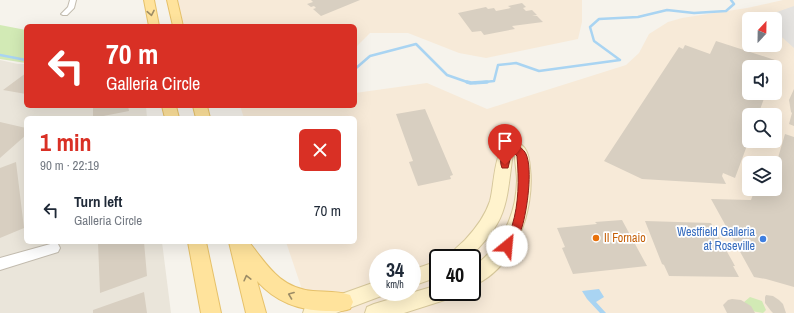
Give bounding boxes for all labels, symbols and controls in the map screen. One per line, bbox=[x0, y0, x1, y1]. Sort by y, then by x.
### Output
one-way arrow bbox=[147, 10, 155, 16]
north arrow bbox=[742, 12, 782, 52]
map controls bbox=[742, 12, 782, 196]
text: 70 m bbox=[106, 35, 158, 73]
icon: left bbox=[40, 40, 92, 92]
button: sound bbox=[742, 60, 782, 100]
text: Galleria Circle bbox=[106, 71, 200, 96]
button: search bbox=[742, 108, 782, 148]
pin bbox=[488, 124, 522, 165]
text: 1 min bbox=[40, 126, 91, 158]
button: close bbox=[299, 129, 341, 171]
icon: arrive bbox=[494, 130, 516, 152]
button: layers bbox=[742, 156, 782, 196]
text: 90 m · 22:19 bbox=[40, 157, 99, 174]
text: Turn left bbox=[74, 191, 122, 212]
icon: left bbox=[40, 199, 62, 221]
text: 70 m bbox=[314, 200, 341, 221]
text: Galleria Circle bbox=[74, 212, 142, 229]
place label: Westfield Galleria at Roseville bbox=[677, 224, 756, 254]
position arrow bbox=[486, 225, 528, 267]
place label: II Fornaio bbox=[604, 230, 646, 246]
marker: II Fornaio bbox=[591, 233, 601, 243]
marker: Westfield Galleria at Roseville bbox=[758, 234, 768, 244]
speed limit sign: 40 bbox=[429, 249, 481, 301]
text: 34 bbox=[386, 256, 404, 283]
one-way arrow bbox=[244, 274, 252, 281]
text: km/h bbox=[386, 278, 404, 291]
one-way arrow bbox=[287, 292, 294, 300]

